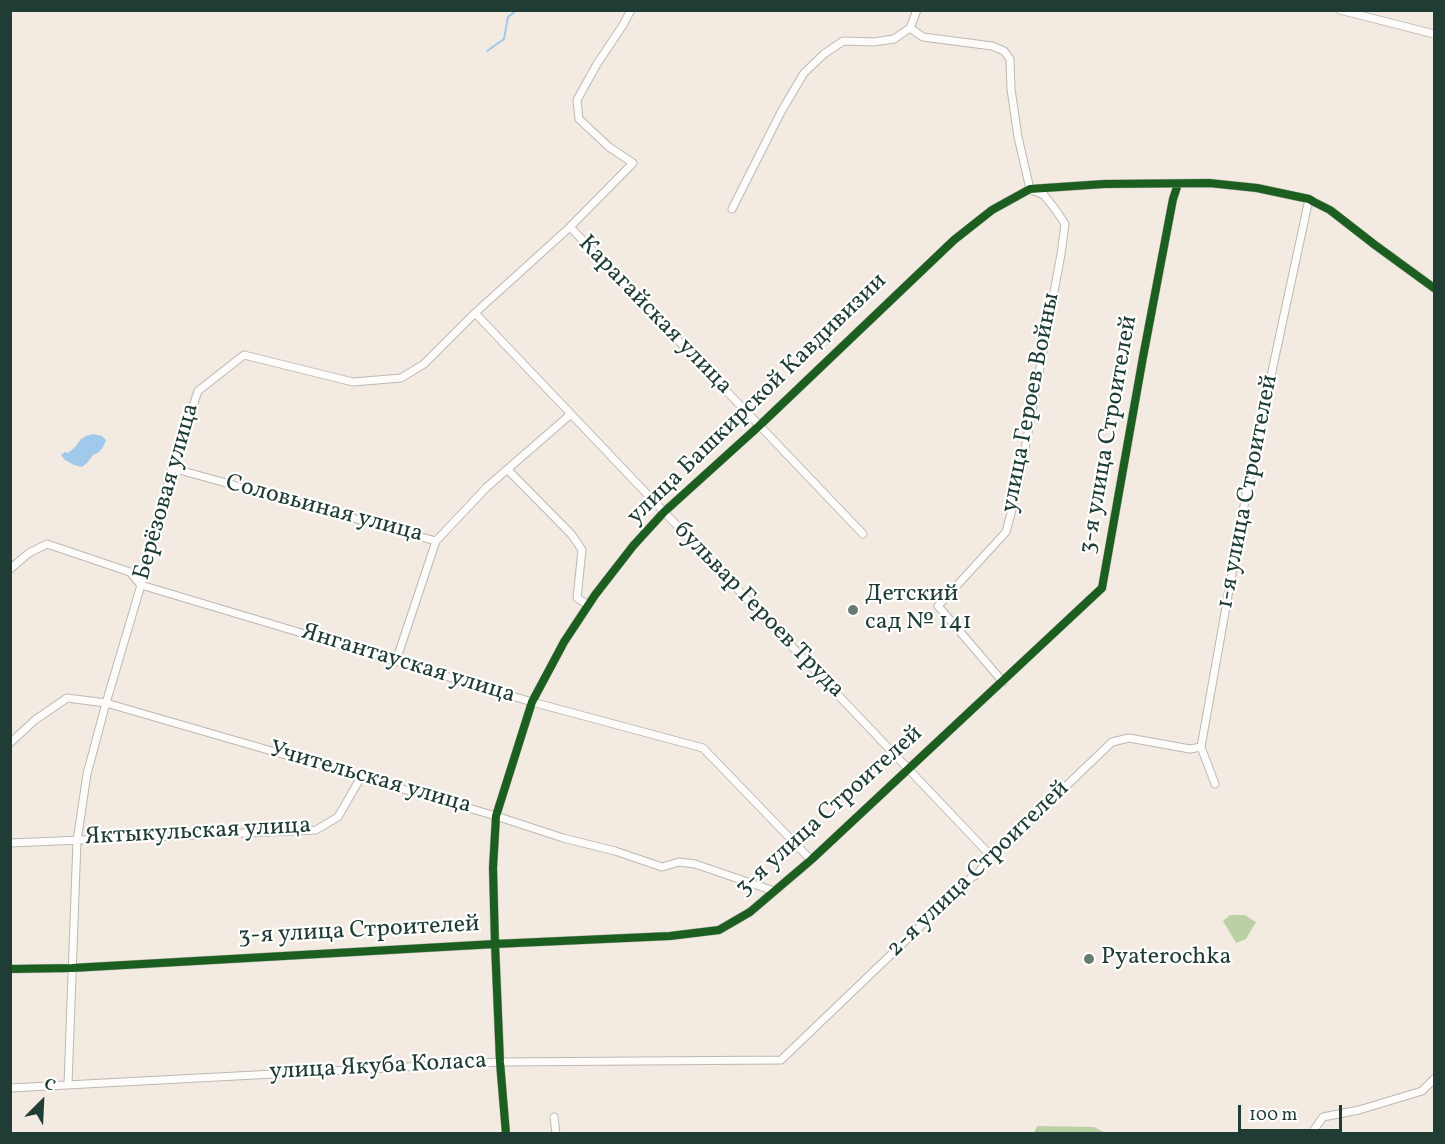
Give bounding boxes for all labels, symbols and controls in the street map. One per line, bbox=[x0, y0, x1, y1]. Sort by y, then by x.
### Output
street label: Карагайская улица bbox=[571, 231, 737, 401]
street label: улица Башкирской Кавдивизии bbox=[622, 268, 894, 532]
street label: улица Героев Войны bbox=[997, 291, 1067, 515]
street label: 3-я улица Строителей bbox=[1075, 314, 1145, 556]
street label: 1-я улица Строителей bbox=[1212, 372, 1286, 612]
street label: Берёзовая улица bbox=[129, 400, 207, 584]
street label: Соловьиная улица bbox=[222, 470, 426, 550]
street label: бульвар Героев Труда bbox=[666, 517, 850, 705]
place label: Детский сад № 141 bbox=[865, 582, 972, 638]
marker: Детский сад № 141 bbox=[846, 603, 860, 617]
street label: Янгантауская улица bbox=[298, 619, 518, 711]
street label: 3-я улица Строителей bbox=[731, 720, 929, 904]
street label: Учительская улица bbox=[265, 736, 475, 822]
street label: 2-я улица Строителей bbox=[882, 776, 1076, 964]
street label: Яктыкульская улица bbox=[84, 813, 312, 853]
street label: 3-я улица Строителей bbox=[238, 911, 480, 953]
place label: Pyaterochka bbox=[1101, 945, 1231, 973]
marker: Pyaterochka bbox=[1082, 952, 1096, 966]
street label: улица Якуба Коласа bbox=[268, 1048, 488, 1088]
north arrow bbox=[12, 1072, 72, 1132]
text: С bbox=[40, 1073, 58, 1098]
scale bar bbox=[1241, 1093, 1344, 1131]
text: 100 m bbox=[1249, 1103, 1298, 1128]

